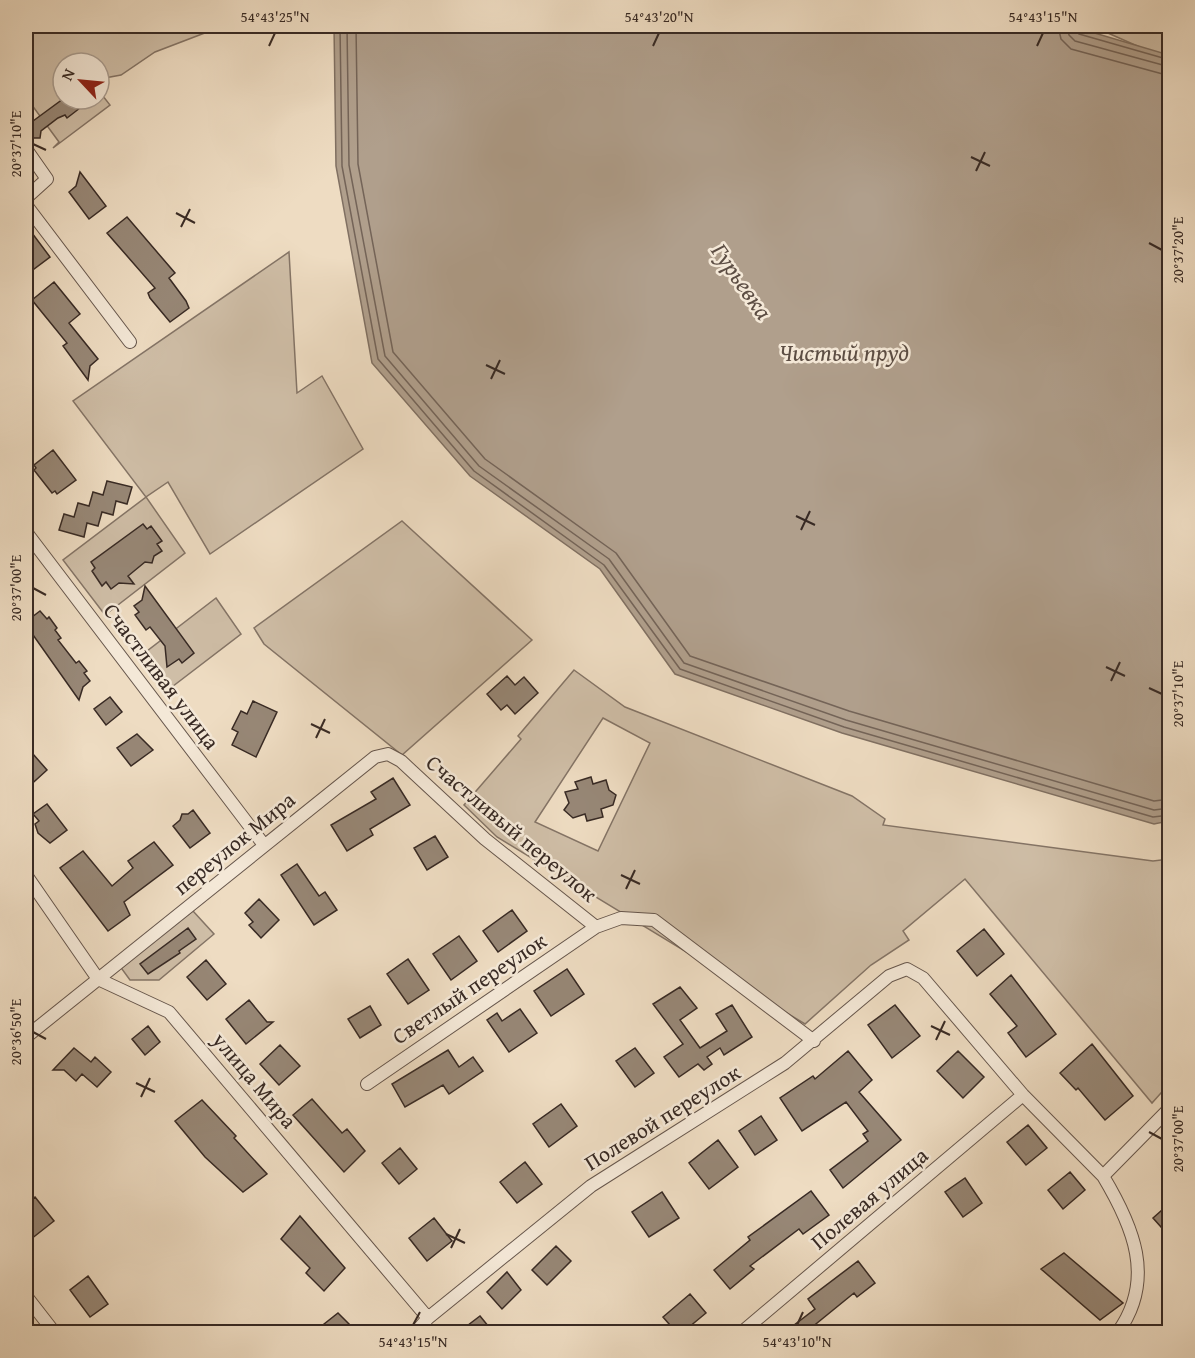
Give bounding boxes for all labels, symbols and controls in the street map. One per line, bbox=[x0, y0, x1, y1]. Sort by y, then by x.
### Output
text: 54°43'25"N bbox=[241, 6, 310, 27]
text: 54°43'20"N bbox=[625, 6, 694, 27]
text: 54°43'15"N bbox=[1009, 6, 1078, 27]
north arrow bbox=[51, 51, 111, 111]
text: N bbox=[54, 64, 81, 84]
text: 20°37'10"E bbox=[5, 110, 26, 177]
text: 20°37'20"E bbox=[1167, 216, 1188, 283]
water label: Гурьевка bbox=[702, 235, 781, 326]
water label: Чистый пруд bbox=[779, 335, 909, 370]
text: 20°37'00"E bbox=[5, 554, 26, 621]
street label: Счастливая улица bbox=[96, 596, 228, 756]
text: 20°37'10"E bbox=[1167, 660, 1188, 727]
street label: Счастливый переулок bbox=[419, 747, 605, 910]
street label: переулок Мира bbox=[166, 784, 302, 902]
street label: Светлый переулок bbox=[385, 924, 553, 1052]
text: 20°36'50"E bbox=[5, 998, 26, 1065]
street label: улица Мира bbox=[205, 1024, 305, 1135]
street label: Полевой переулок bbox=[578, 1056, 747, 1178]
text: 20°37'00"E bbox=[1167, 1105, 1188, 1172]
street label: Полевая улица bbox=[803, 1139, 935, 1257]
text: 54°43'15"N bbox=[379, 1331, 448, 1352]
text: 54°43'10"N bbox=[763, 1331, 832, 1352]

